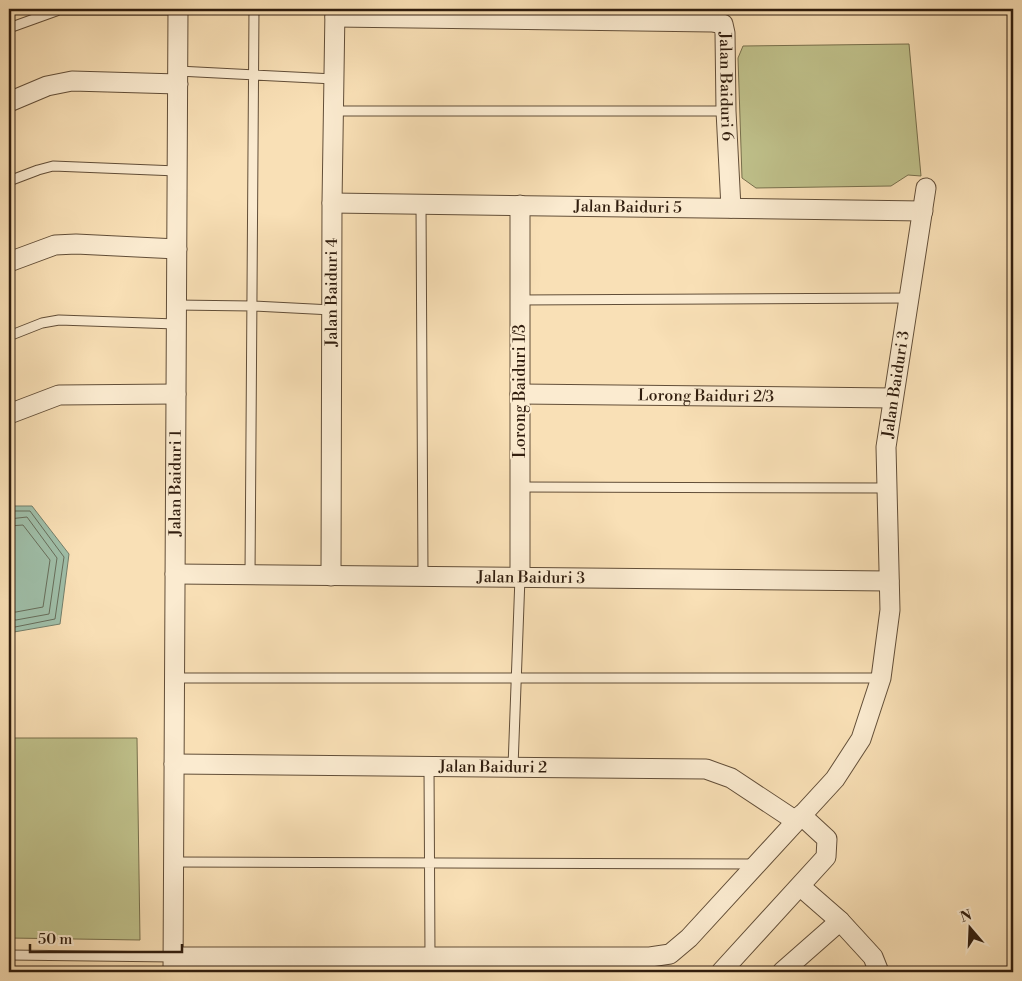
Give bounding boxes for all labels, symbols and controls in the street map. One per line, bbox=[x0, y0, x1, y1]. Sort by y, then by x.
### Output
street label: Jalan Baiduri 6 bbox=[715, 31, 738, 142]
street label: Jalan Baiduri 5 bbox=[573, 196, 682, 218]
street label: Jalan Baiduri 4 bbox=[322, 237, 342, 347]
street label: Lorong Baiduri 1/3 bbox=[510, 324, 530, 458]
street label: Jalan Baiduri 3 bbox=[877, 329, 914, 440]
street label: Lorong Baiduri 2/3 bbox=[638, 385, 774, 407]
street label: Jalan Baiduri 1 bbox=[165, 430, 186, 537]
street label: Jalan Baiduri 3 bbox=[476, 567, 585, 588]
street label: Jalan Baiduri 2 bbox=[438, 756, 547, 778]
north arrow bbox=[944, 904, 994, 954]
text: N bbox=[958, 906, 974, 927]
scale bar bbox=[30, 921, 182, 953]
text: 50 m bbox=[38, 930, 72, 949]

